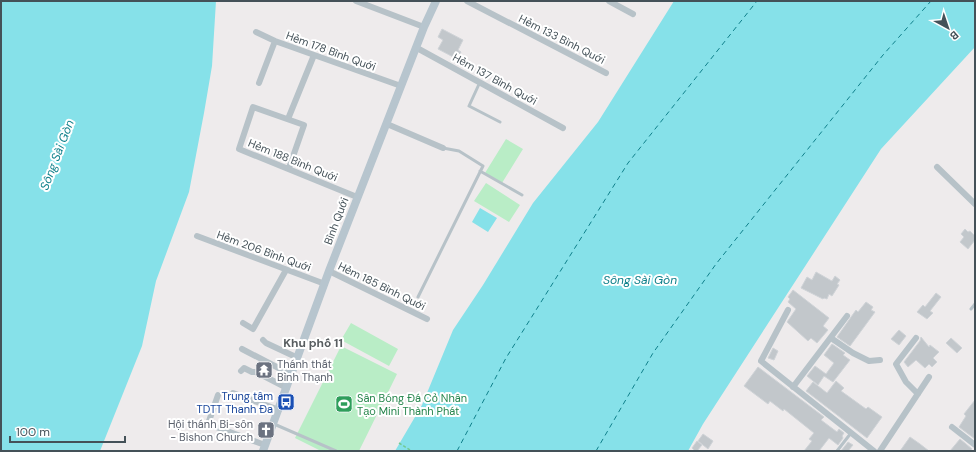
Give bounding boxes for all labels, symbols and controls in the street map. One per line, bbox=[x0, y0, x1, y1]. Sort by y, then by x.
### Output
north arrow bbox=[928, 8, 968, 48]
street label: Hẻm 133 Bình Quới bbox=[516, 11, 608, 67]
street label: Hẻm 178 Bình Quới bbox=[284, 28, 378, 74]
text: B bbox=[947, 28, 962, 43]
street label: Hẻm 137 Bình Quới bbox=[450, 50, 540, 108]
water label: Sông Sài Gòn bbox=[36, 117, 78, 192]
street label: Hẻm 188 Bình Quới bbox=[246, 136, 340, 184]
street label: Bình Quới bbox=[321, 195, 351, 247]
street label: Hẻm 206 Bình Quới bbox=[215, 227, 313, 275]
street label: Hẻm 185 Bình Quới bbox=[336, 259, 428, 313]
water label: Sông Sài Gòn bbox=[603, 272, 677, 288]
district label: Khu phố 11 bbox=[283, 335, 343, 351]
place label: Thánh thất Bình Thạnh bbox=[277, 357, 333, 384]
temple icon: Thánh thất Bình Thạnh bbox=[254, 360, 274, 380]
place label: Trung tâm TDTT Thanh Đa bbox=[197, 389, 273, 416]
place label: Sân Bóng Đá Cỏ Nhân Tạo Mini Thành Phát bbox=[357, 391, 467, 418]
bus stop icon: Trung tâm TDTT Thanh Đa bbox=[276, 392, 296, 412]
sports icon: Sân Bóng Đá Cỏ Nhân Tạo Mini Thành Phát bbox=[334, 394, 354, 414]
place label: Hội thánh Bi-sôn - Bishon Church bbox=[168, 417, 253, 444]
scale bar bbox=[10, 418, 125, 444]
church icon: Hội thánh Bi-sôn - Bishon Church bbox=[256, 420, 276, 440]
text: 100 m bbox=[16, 424, 50, 440]

